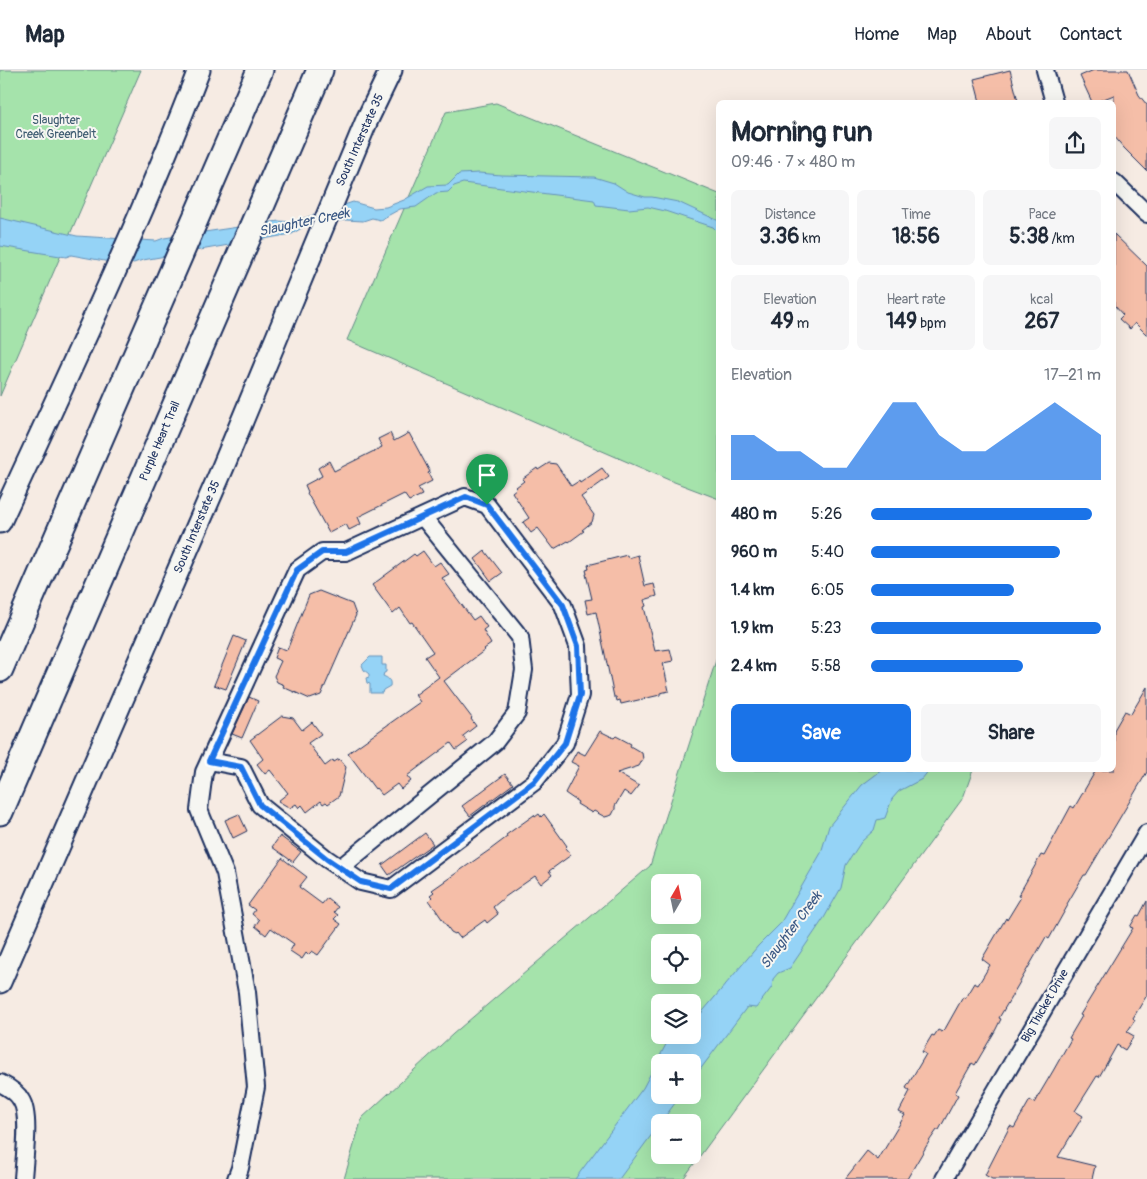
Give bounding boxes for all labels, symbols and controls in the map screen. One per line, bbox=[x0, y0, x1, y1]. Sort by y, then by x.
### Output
text: Map bbox=[25, 20, 65, 49]
text: Home bbox=[854, 23, 899, 46]
text: Map bbox=[927, 23, 957, 46]
text: About bbox=[985, 23, 1031, 46]
text: Contact bbox=[1059, 23, 1122, 46]
street label: South Interstate 35 bbox=[333, 91, 387, 189]
park label: Slaughter Creek Greenbelt bbox=[16, 113, 97, 142]
text: Morning run bbox=[731, 115, 873, 150]
button: share bbox=[1049, 117, 1101, 169]
text: 09:46 · 7 × 480 m bbox=[731, 152, 855, 172]
water label: Slaughter Creek bbox=[257, 204, 352, 240]
text: Distance bbox=[764, 206, 816, 223]
text: Time bbox=[901, 206, 931, 223]
text: Pace bbox=[1028, 206, 1056, 223]
text: 3.36 bbox=[759, 223, 799, 250]
text: 18:56 bbox=[892, 223, 940, 250]
text: 5:38 bbox=[1009, 223, 1048, 250]
text: km bbox=[799, 230, 821, 247]
text: /km bbox=[1048, 230, 1075, 247]
text: Elevation bbox=[763, 291, 817, 308]
text: Heart rate bbox=[886, 291, 946, 308]
text: kcal bbox=[1031, 291, 1053, 308]
text: 49 bbox=[771, 308, 794, 335]
text: 149 bbox=[886, 308, 917, 335]
text: 267 bbox=[1025, 308, 1059, 335]
text: m bbox=[794, 315, 809, 332]
text: bpm bbox=[917, 315, 946, 332]
text: Elevation bbox=[731, 365, 792, 385]
text: 17–21 m bbox=[1044, 365, 1101, 385]
street label: Purple Heart Trail bbox=[136, 399, 184, 483]
pin bbox=[466, 454, 508, 505]
icon: arrive bbox=[473, 461, 501, 489]
street label: South Interstate 35 bbox=[171, 478, 223, 576]
text: 480 m bbox=[731, 504, 777, 524]
text: 5:26 bbox=[811, 504, 842, 524]
text: 960 m bbox=[731, 542, 777, 562]
text: 5:40 bbox=[811, 542, 844, 562]
text: 1.4 km bbox=[731, 580, 774, 600]
text: 6:05 bbox=[811, 580, 844, 600]
text: 1.9 km bbox=[731, 618, 773, 638]
text: 5:23 bbox=[811, 618, 841, 638]
text: 2.4 km bbox=[731, 656, 777, 676]
text: 5:58 bbox=[811, 656, 841, 676]
button: Save bbox=[731, 704, 911, 762]
button: Share bbox=[921, 704, 1101, 762]
north arrow bbox=[651, 874, 701, 924]
map controls bbox=[651, 874, 701, 1164]
water label: Slaughter Creek bbox=[756, 887, 826, 972]
button: locate bbox=[651, 934, 701, 984]
street label: Big Thicket Drive bbox=[1018, 967, 1072, 1045]
button: layers bbox=[651, 994, 701, 1044]
button: + bbox=[651, 1054, 701, 1104]
button: − bbox=[651, 1114, 701, 1164]

